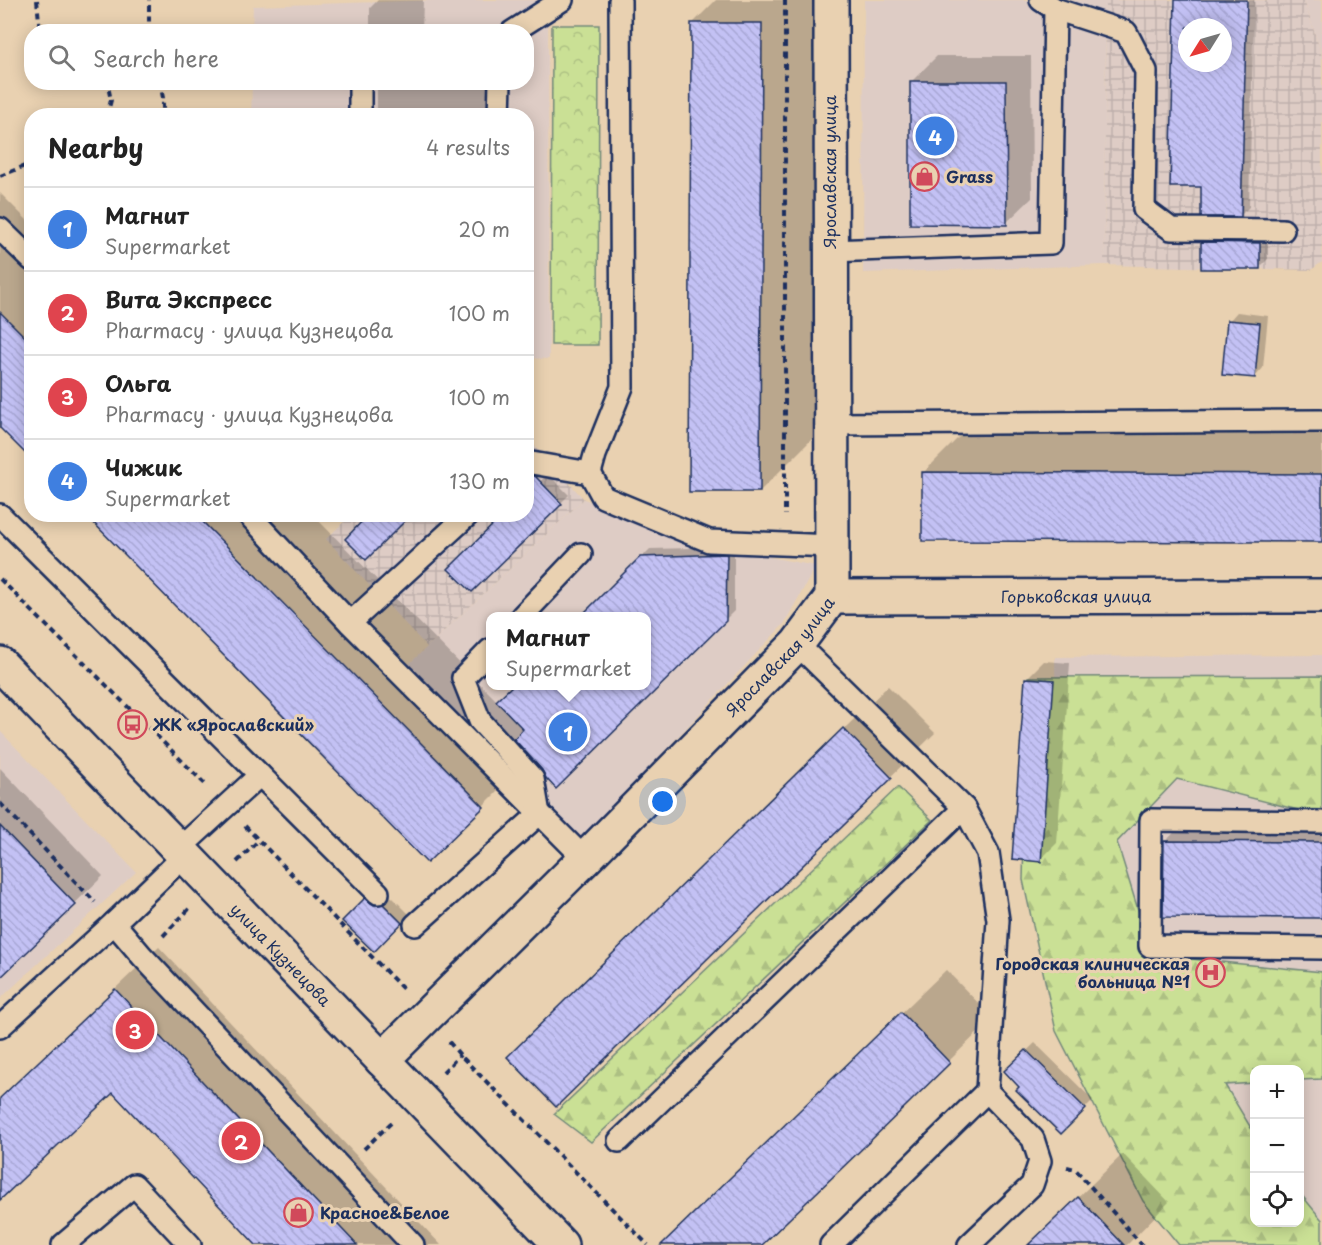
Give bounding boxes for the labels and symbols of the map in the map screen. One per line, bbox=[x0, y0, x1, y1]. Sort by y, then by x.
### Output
north arrow bbox=[1178, 18, 1232, 72]
street label: Ярославская улица bbox=[817, 95, 841, 250]
pin: 4 bbox=[916, 114, 954, 158]
shop icon: Grass bbox=[909, 161, 941, 193]
place label: Grass bbox=[946, 164, 993, 188]
street label: Горьковская улица bbox=[1001, 583, 1151, 608]
street label: Ярославская улица bbox=[719, 591, 839, 722]
bus stop icon: ЖК «Ярославский» bbox=[116, 709, 148, 741]
pin: 1 bbox=[548, 710, 588, 754]
place label: ЖК «Ярославский» bbox=[152, 712, 315, 736]
your location bbox=[648, 787, 677, 816]
street label: улица Кузнецова bbox=[226, 897, 337, 1011]
place label: Городская клиническая больница №1 bbox=[995, 951, 1190, 993]
hospital icon: Городская клиническая больница №1 bbox=[1195, 957, 1227, 989]
pin: 3 bbox=[116, 1008, 154, 1052]
pin: 2 bbox=[222, 1118, 260, 1164]
shop icon: Красное&Белое bbox=[283, 1197, 315, 1229]
place label: Красное&Белое bbox=[320, 1200, 450, 1224]

